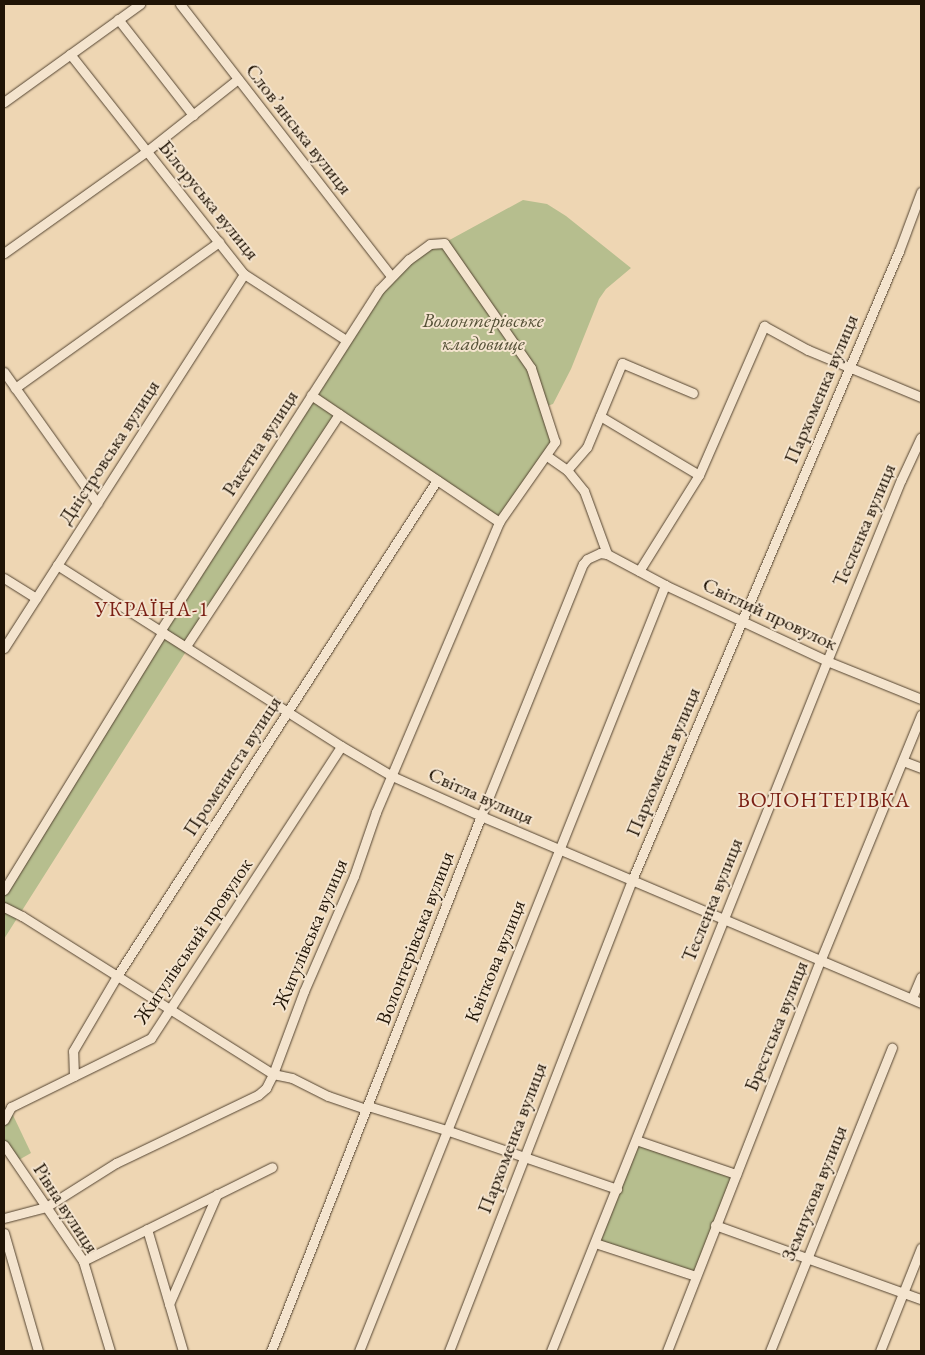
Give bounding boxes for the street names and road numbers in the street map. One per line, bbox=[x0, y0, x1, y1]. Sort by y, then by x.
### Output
street label: Слов’янська вулиця bbox=[241, 59, 357, 199]
street label: Білоруська вулиця bbox=[153, 135, 265, 265]
street label: Пархоменка вулиця bbox=[779, 311, 863, 467]
street label: Дністровська вулиця bbox=[53, 375, 165, 529]
street label: Ракетна вулиця bbox=[217, 386, 303, 500]
street label: Тесленка вулиця bbox=[827, 460, 901, 590]
street label: Світлий провулок bbox=[699, 572, 841, 656]
street label: Пархоменка вулиця bbox=[621, 684, 705, 840]
street label: Промениста вулиця bbox=[178, 691, 286, 841]
street label: Світла вулиця bbox=[425, 762, 537, 830]
street label: Тесленка вулиця bbox=[676, 835, 748, 965]
street label: Волонтерівська вулиця bbox=[371, 848, 459, 1028]
street label: Жигулівський провулок bbox=[129, 854, 257, 1028]
street label: Жигулівська вулиця bbox=[267, 855, 353, 1013]
street label: Квіткова вулиця bbox=[459, 896, 531, 1026]
street label: Брестська вулиця bbox=[739, 957, 813, 1095]
street label: Пархоменка вулиця bbox=[472, 1059, 552, 1217]
street label: Земнухова вулиця bbox=[776, 1122, 852, 1264]
street label: Рівна вулиця bbox=[28, 1158, 104, 1258]

